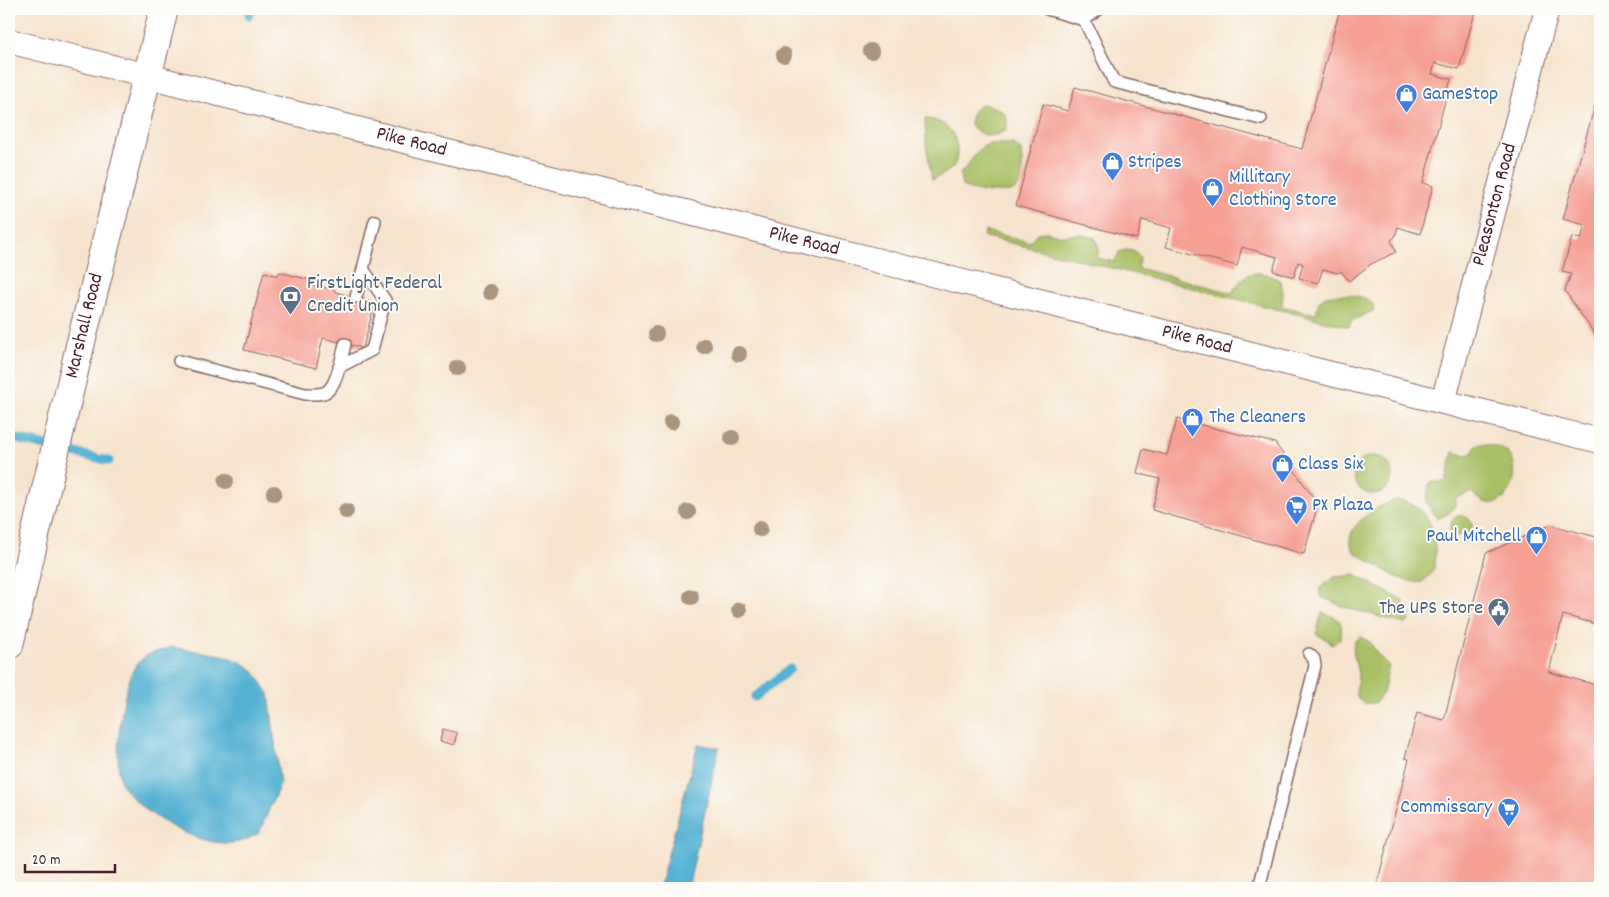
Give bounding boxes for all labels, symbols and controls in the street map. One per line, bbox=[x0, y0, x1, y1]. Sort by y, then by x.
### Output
place label: GameStop bbox=[1422, 81, 1498, 109]
shop icon: GameStop bbox=[1394, 83, 1418, 114]
street label: Pike Road bbox=[373, 120, 450, 165]
street label: Pleasonton Road bbox=[1466, 140, 1525, 269]
place label: Stripes bbox=[1128, 149, 1182, 177]
shop icon: Stripes bbox=[1100, 151, 1124, 182]
place label: Millitary Clothing Store bbox=[1229, 164, 1337, 215]
shop icon: Millitary Clothing Store bbox=[1201, 177, 1225, 208]
street label: Pike Road bbox=[766, 220, 842, 264]
place label: FirstLight Federal Credit Union bbox=[307, 270, 442, 321]
street label: Marshall Road bbox=[59, 271, 112, 381]
bank icon: FirstLight Federal Credit Union bbox=[279, 284, 303, 315]
street label: Pike Road bbox=[1159, 318, 1235, 363]
place label: The Cleaners bbox=[1209, 404, 1306, 432]
shop icon: The Cleaners bbox=[1181, 406, 1205, 437]
place label: Class Six bbox=[1298, 451, 1364, 479]
shop icon: Class Six bbox=[1270, 453, 1294, 484]
place label: PX Plaza bbox=[1312, 492, 1374, 520]
supermarket icon: PX Plaza bbox=[1284, 494, 1308, 525]
place label: Paul Mitchell bbox=[1426, 523, 1521, 551]
shop icon: Paul Mitchell bbox=[1525, 525, 1549, 556]
place label: The UPS Store bbox=[1379, 595, 1483, 623]
public building icon: The UPS Store bbox=[1487, 597, 1511, 628]
place label: Commissary bbox=[1400, 794, 1493, 822]
supermarket icon: Commissary bbox=[1496, 796, 1520, 827]
scale bar bbox=[25, 842, 115, 874]
text: 20 m bbox=[32, 850, 60, 872]

